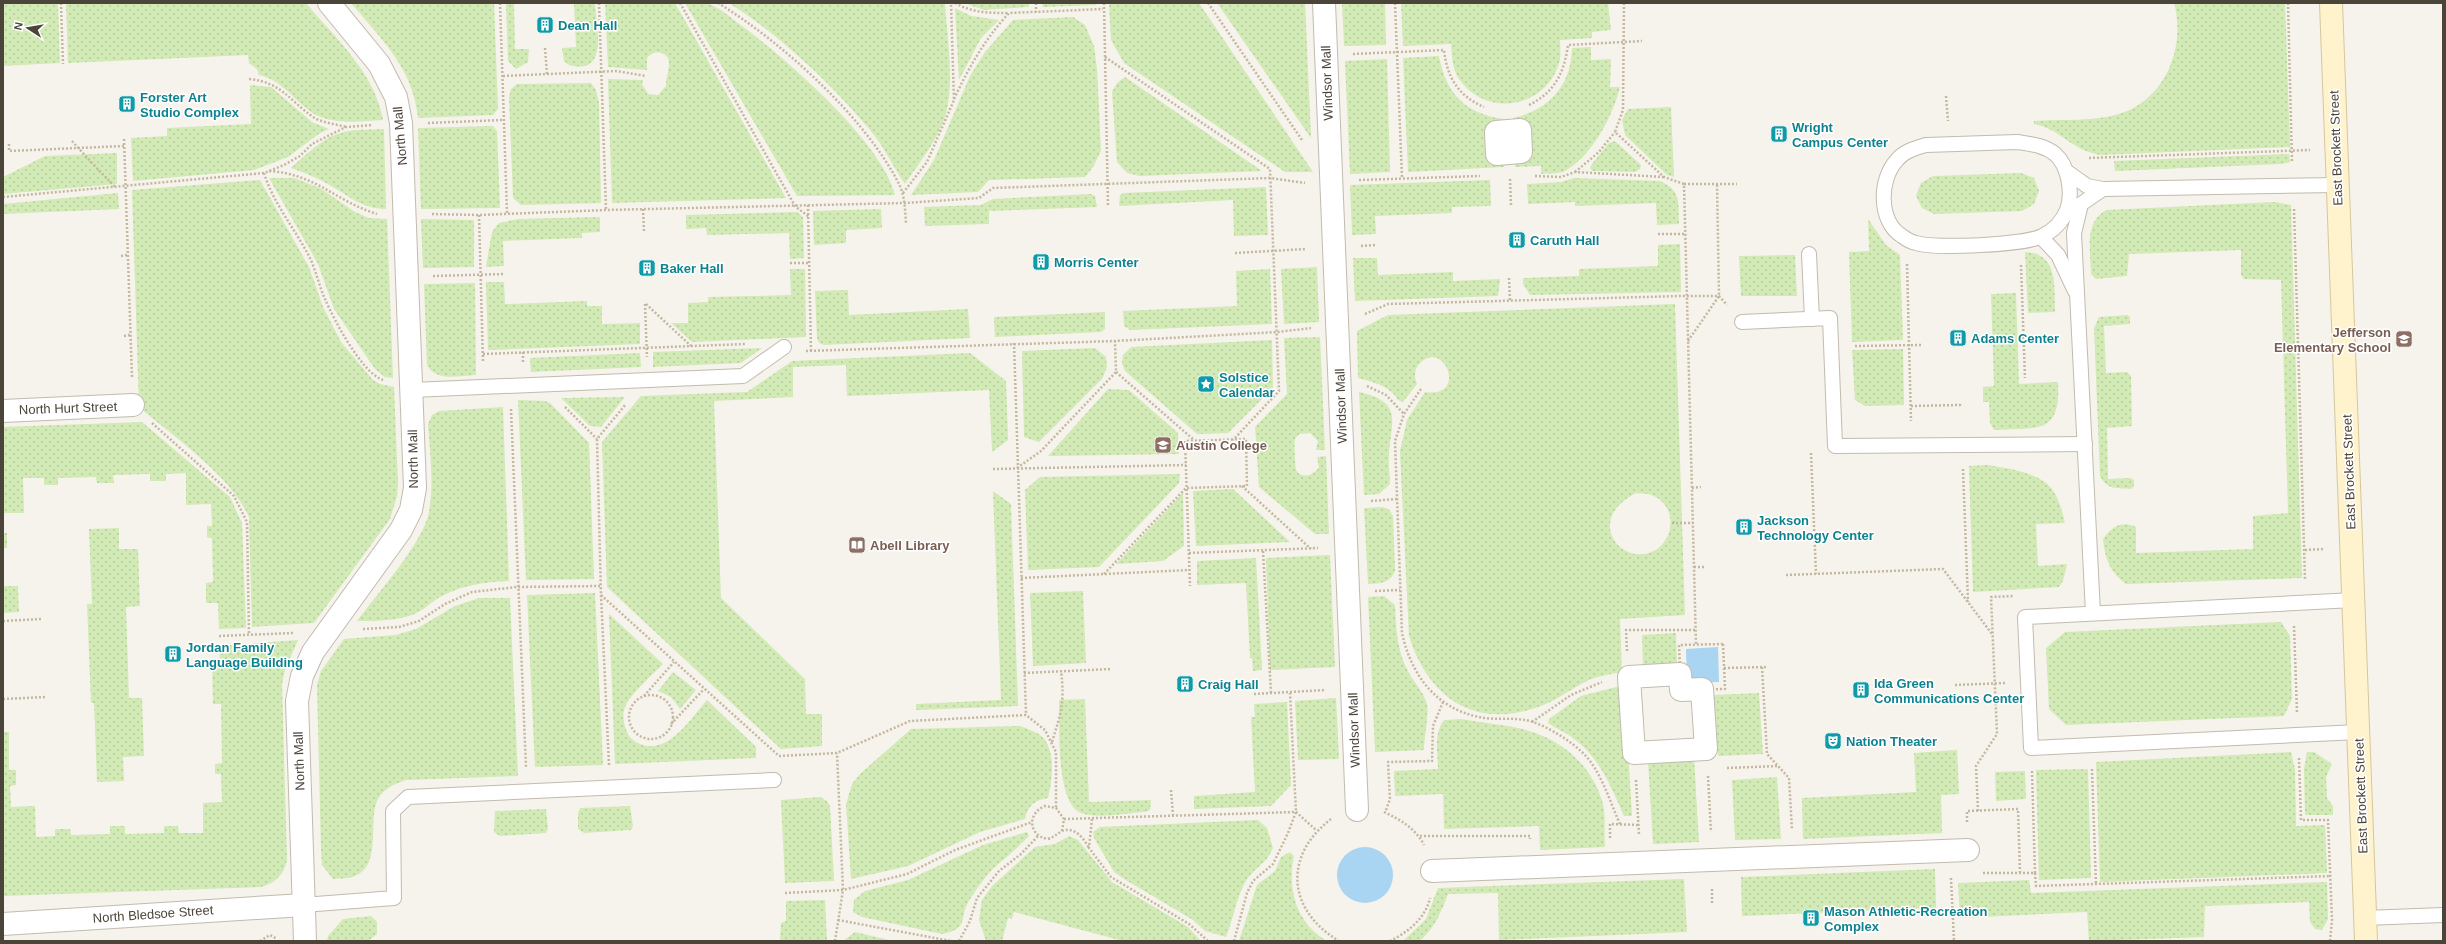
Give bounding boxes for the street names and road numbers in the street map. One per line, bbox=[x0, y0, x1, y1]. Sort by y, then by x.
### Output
street label: Windsor Mall bbox=[1318, 45, 1336, 121]
street label: East Brockett Street bbox=[2326, 90, 2346, 206]
street label: North Mall bbox=[390, 106, 410, 166]
street label: Windsor Mall bbox=[1332, 368, 1350, 444]
street label: North Hurt Street bbox=[19, 399, 118, 417]
street label: East Brockett Street bbox=[2339, 414, 2359, 530]
street label: North Mall bbox=[405, 429, 421, 489]
street label: Windsor Mall bbox=[1345, 692, 1363, 768]
street label: North Mall bbox=[290, 731, 308, 791]
street label: East Brockett Street bbox=[2351, 738, 2371, 854]
street label: North Bledsoe Street bbox=[92, 902, 214, 926]

